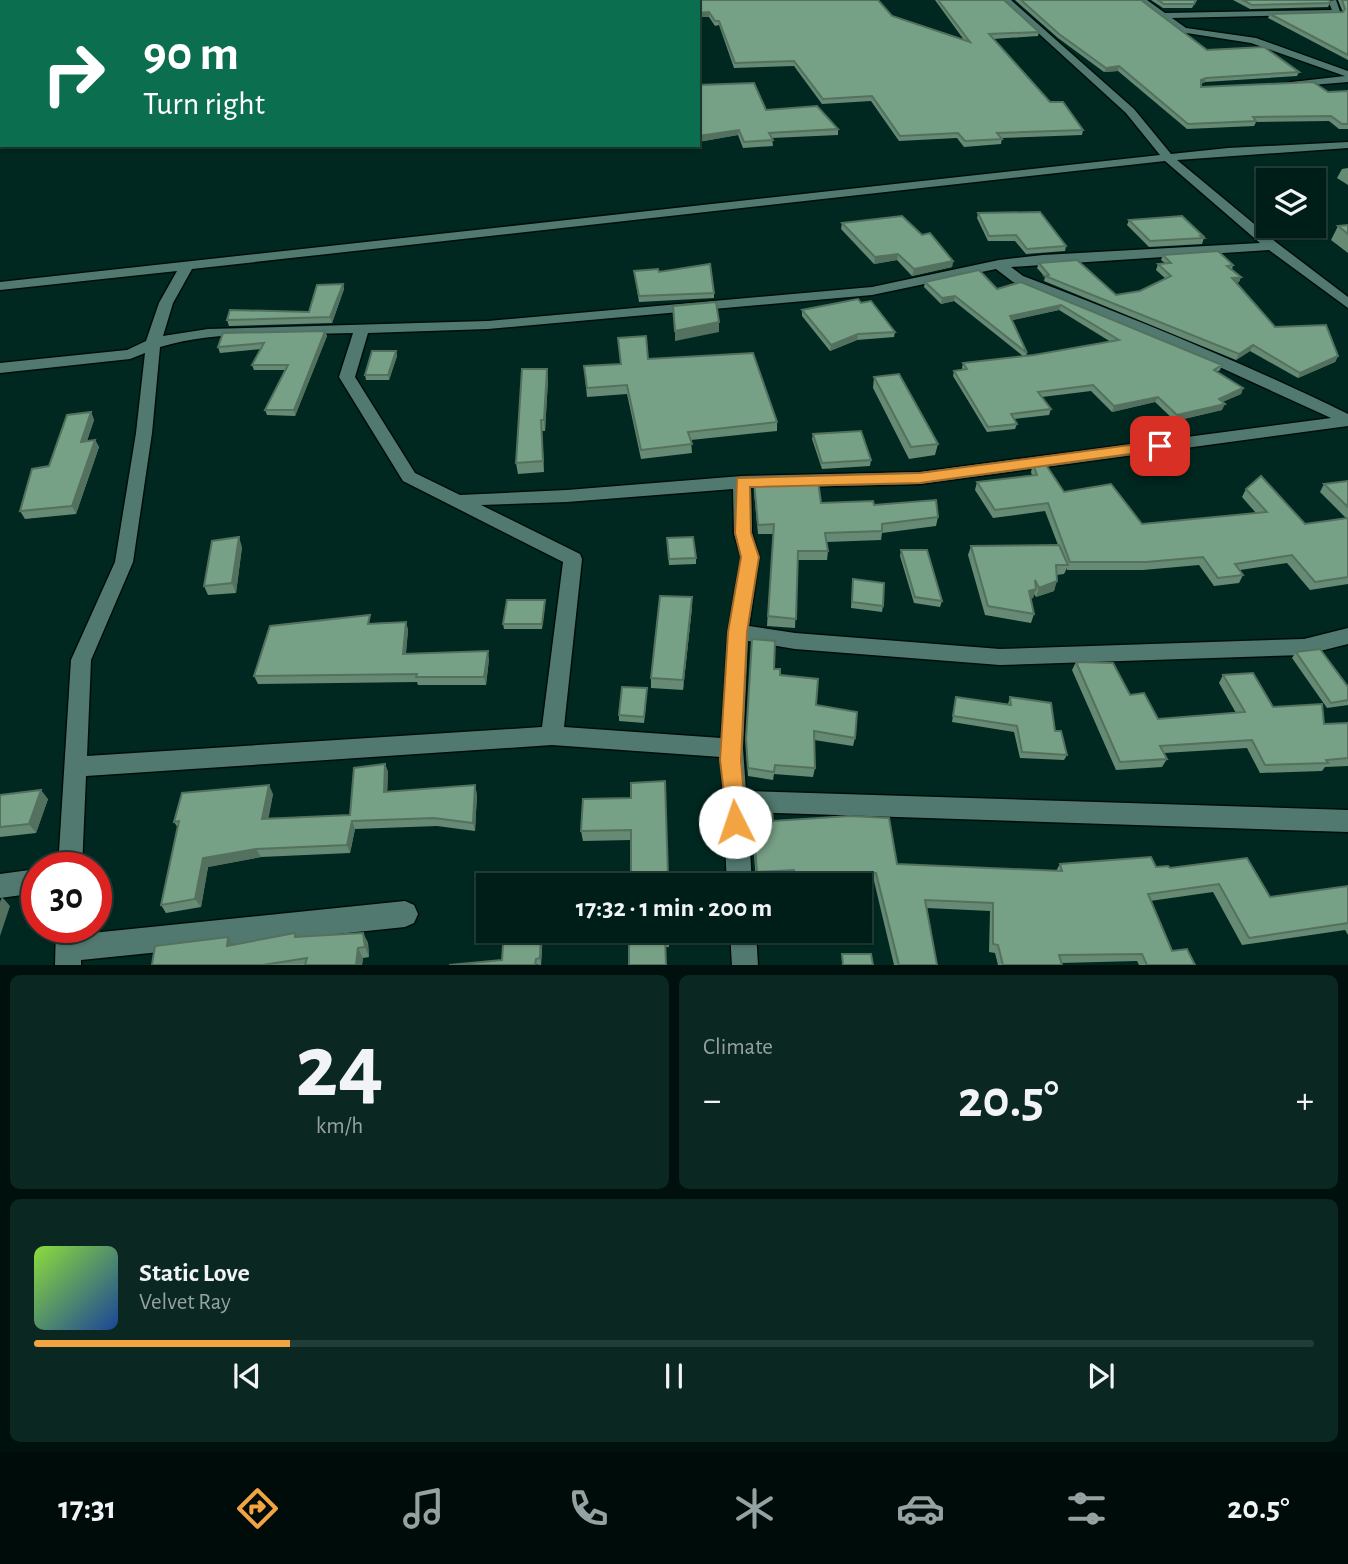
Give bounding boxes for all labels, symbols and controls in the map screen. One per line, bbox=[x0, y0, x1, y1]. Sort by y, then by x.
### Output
icon: right bbox=[28, 28, 119, 119]
text: 90 m bbox=[143, 30, 239, 79]
text: Turn right bbox=[143, 88, 265, 120]
map controls bbox=[1256, 168, 1326, 238]
button: layers bbox=[1256, 168, 1326, 238]
pin bbox=[1130, 416, 1190, 476]
icon: arrive bbox=[1141, 427, 1179, 465]
position arrow bbox=[698, 785, 772, 859]
speed limit sign: 30 bbox=[21, 852, 112, 943]
text: 17:32 · 1 min · 200 m bbox=[576, 895, 772, 921]
text: 24 bbox=[295, 1022, 384, 1113]
text: Climate bbox=[703, 1036, 773, 1059]
text: 20.5° bbox=[958, 1074, 1059, 1126]
text: − bbox=[703, 1082, 721, 1120]
text: + bbox=[1296, 1082, 1314, 1120]
text: km/h bbox=[316, 1115, 363, 1138]
text: Static Love bbox=[139, 1260, 250, 1286]
text: Velvet Ray bbox=[139, 1291, 231, 1314]
icon: previous bbox=[228, 1357, 266, 1395]
icon: pause bbox=[655, 1357, 693, 1395]
icon: next bbox=[1082, 1357, 1120, 1395]
icon: directions bbox=[233, 1484, 282, 1533]
icon: music bbox=[399, 1484, 448, 1533]
icon: phone bbox=[564, 1484, 613, 1533]
icon: climate bbox=[730, 1484, 779, 1533]
icon: car bbox=[896, 1484, 945, 1533]
icon: filters bbox=[1062, 1484, 1111, 1533]
text: 17:31 bbox=[58, 1492, 116, 1524]
text: 20.5° bbox=[1227, 1492, 1290, 1524]

